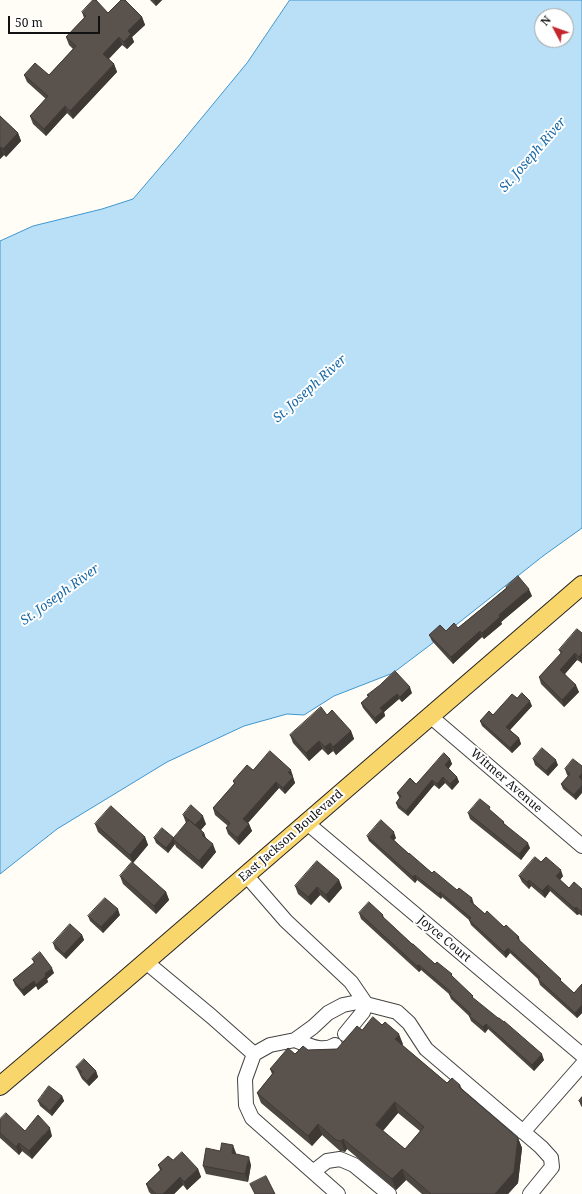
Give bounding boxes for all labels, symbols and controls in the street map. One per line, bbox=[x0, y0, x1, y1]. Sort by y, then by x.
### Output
scale bar bbox=[10, 8, 102, 34]
north arrow bbox=[534, 8, 574, 48]
text: N bbox=[537, 12, 554, 29]
text: 50 m bbox=[15, 14, 43, 31]
water label: St. Joseph River bbox=[496, 114, 570, 196]
water label: St. Joseph River bbox=[270, 352, 350, 426]
water label: St. Joseph River bbox=[17, 561, 103, 629]
street label: Witmer Avenue bbox=[467, 746, 545, 816]
street label: East Jackson Boulevard bbox=[236, 787, 346, 885]
street label: Joyce Court bbox=[414, 913, 474, 965]

